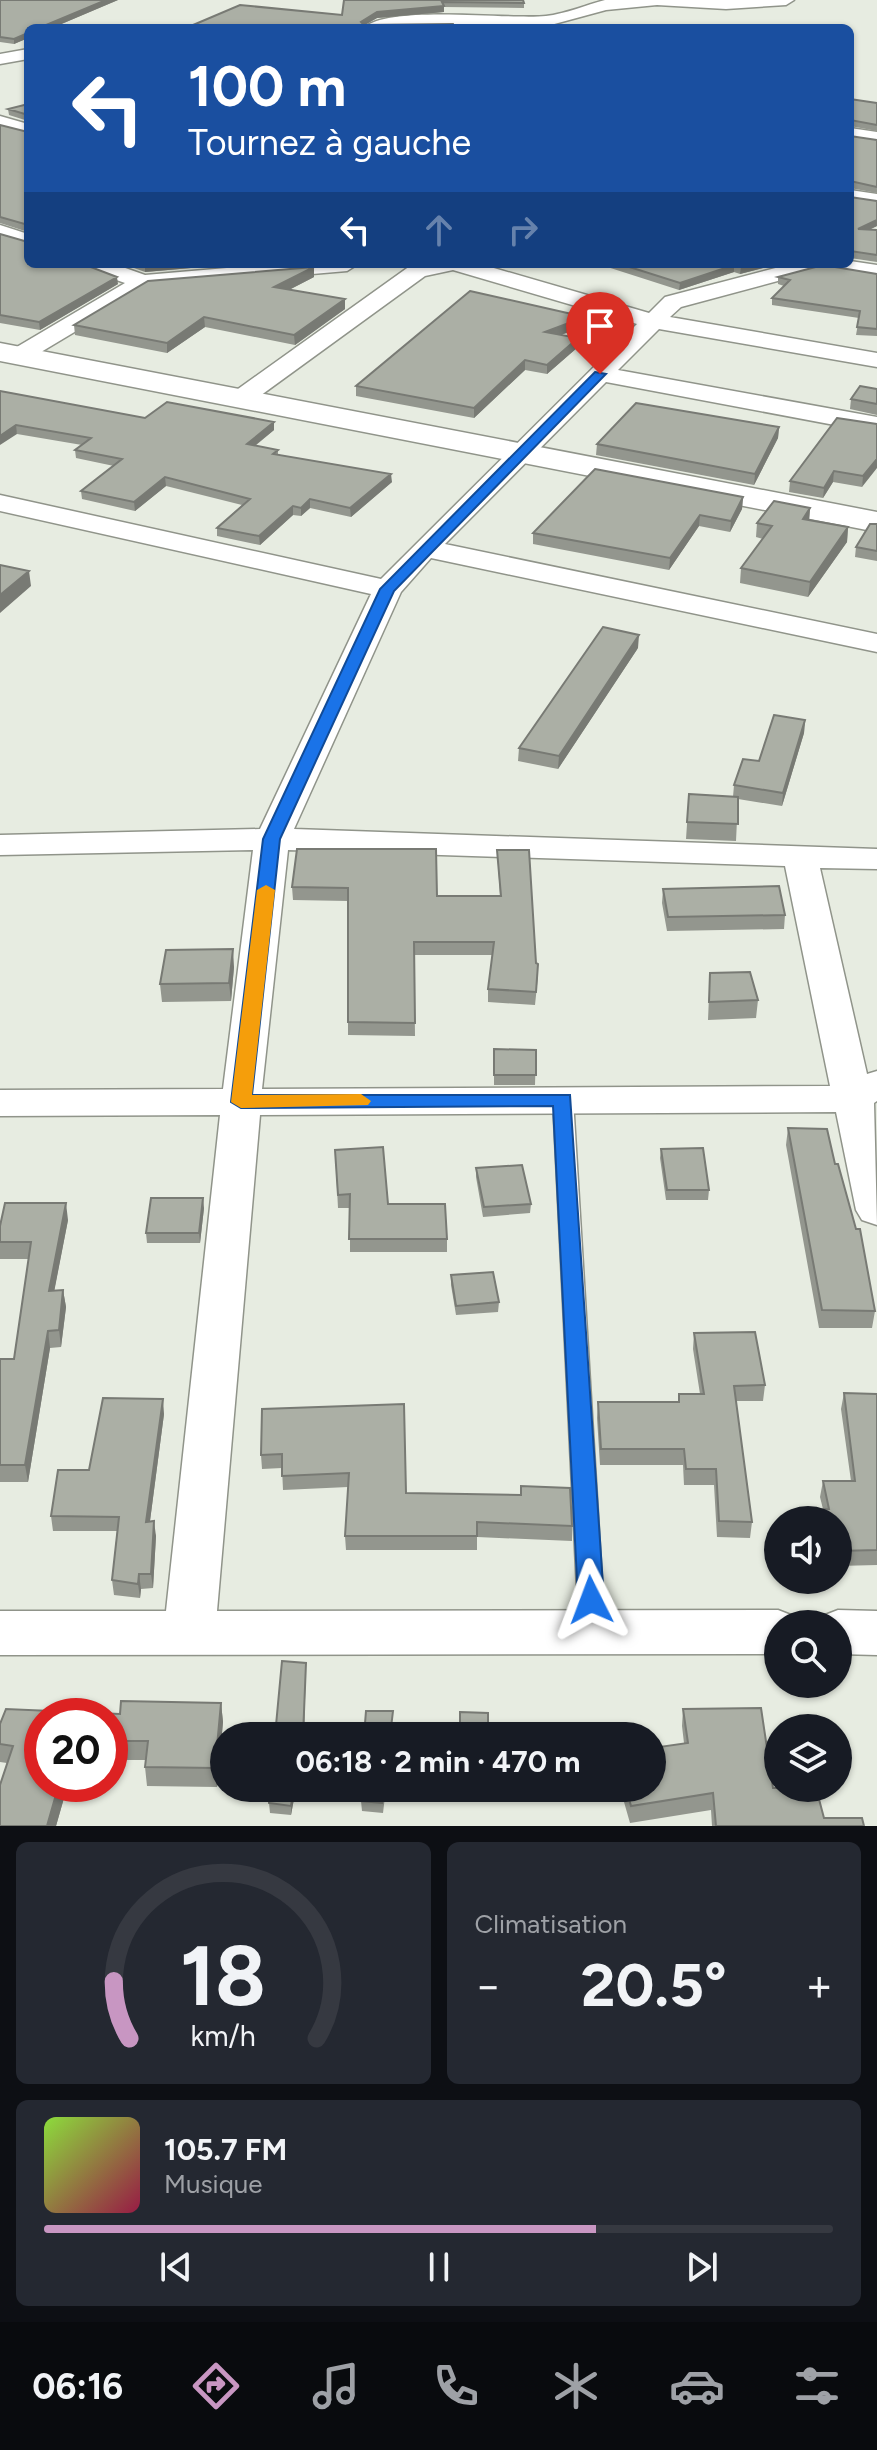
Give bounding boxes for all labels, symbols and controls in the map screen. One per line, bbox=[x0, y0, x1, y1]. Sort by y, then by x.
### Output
text: 100 m bbox=[188, 53, 346, 120]
icon: left bbox=[56, 56, 160, 160]
text: Tournez à gauche bbox=[188, 121, 471, 164]
icon: left bbox=[333, 208, 377, 252]
icon: ahead bbox=[417, 208, 461, 252]
icon: right bbox=[501, 208, 545, 252]
pin bbox=[566, 292, 634, 374]
icon: arrive bbox=[578, 304, 622, 348]
map controls bbox=[764, 1506, 852, 1802]
button: sound bbox=[764, 1506, 852, 1594]
position arrow bbox=[549, 1558, 633, 1642]
button: search bbox=[764, 1610, 852, 1698]
speed limit sign: 20 bbox=[24, 1698, 128, 1802]
button: layers bbox=[764, 1714, 852, 1802]
text: 06:18 · 2 min · 470 m bbox=[295, 1743, 581, 1780]
text: Climatisation bbox=[475, 1908, 627, 1940]
text: 18 bbox=[180, 1926, 266, 2026]
text: 20.5° bbox=[581, 1949, 727, 2021]
text: − bbox=[475, 1959, 502, 2012]
text: + bbox=[806, 1959, 833, 2012]
text: km/h bbox=[191, 2019, 256, 2053]
text: 105.7 FM bbox=[164, 2131, 287, 2168]
text: Musique bbox=[164, 2168, 262, 2200]
icon: previous bbox=[154, 2245, 198, 2289]
icon: pause bbox=[417, 2245, 461, 2289]
icon: next bbox=[680, 2245, 724, 2289]
icon: directions bbox=[188, 2358, 244, 2414]
icon: music bbox=[308, 2358, 364, 2414]
icon: phone bbox=[428, 2358, 484, 2414]
icon: climate bbox=[548, 2358, 604, 2414]
icon: car bbox=[669, 2358, 725, 2414]
icon: filters bbox=[789, 2358, 845, 2414]
text: 06:16 bbox=[32, 2365, 123, 2408]

